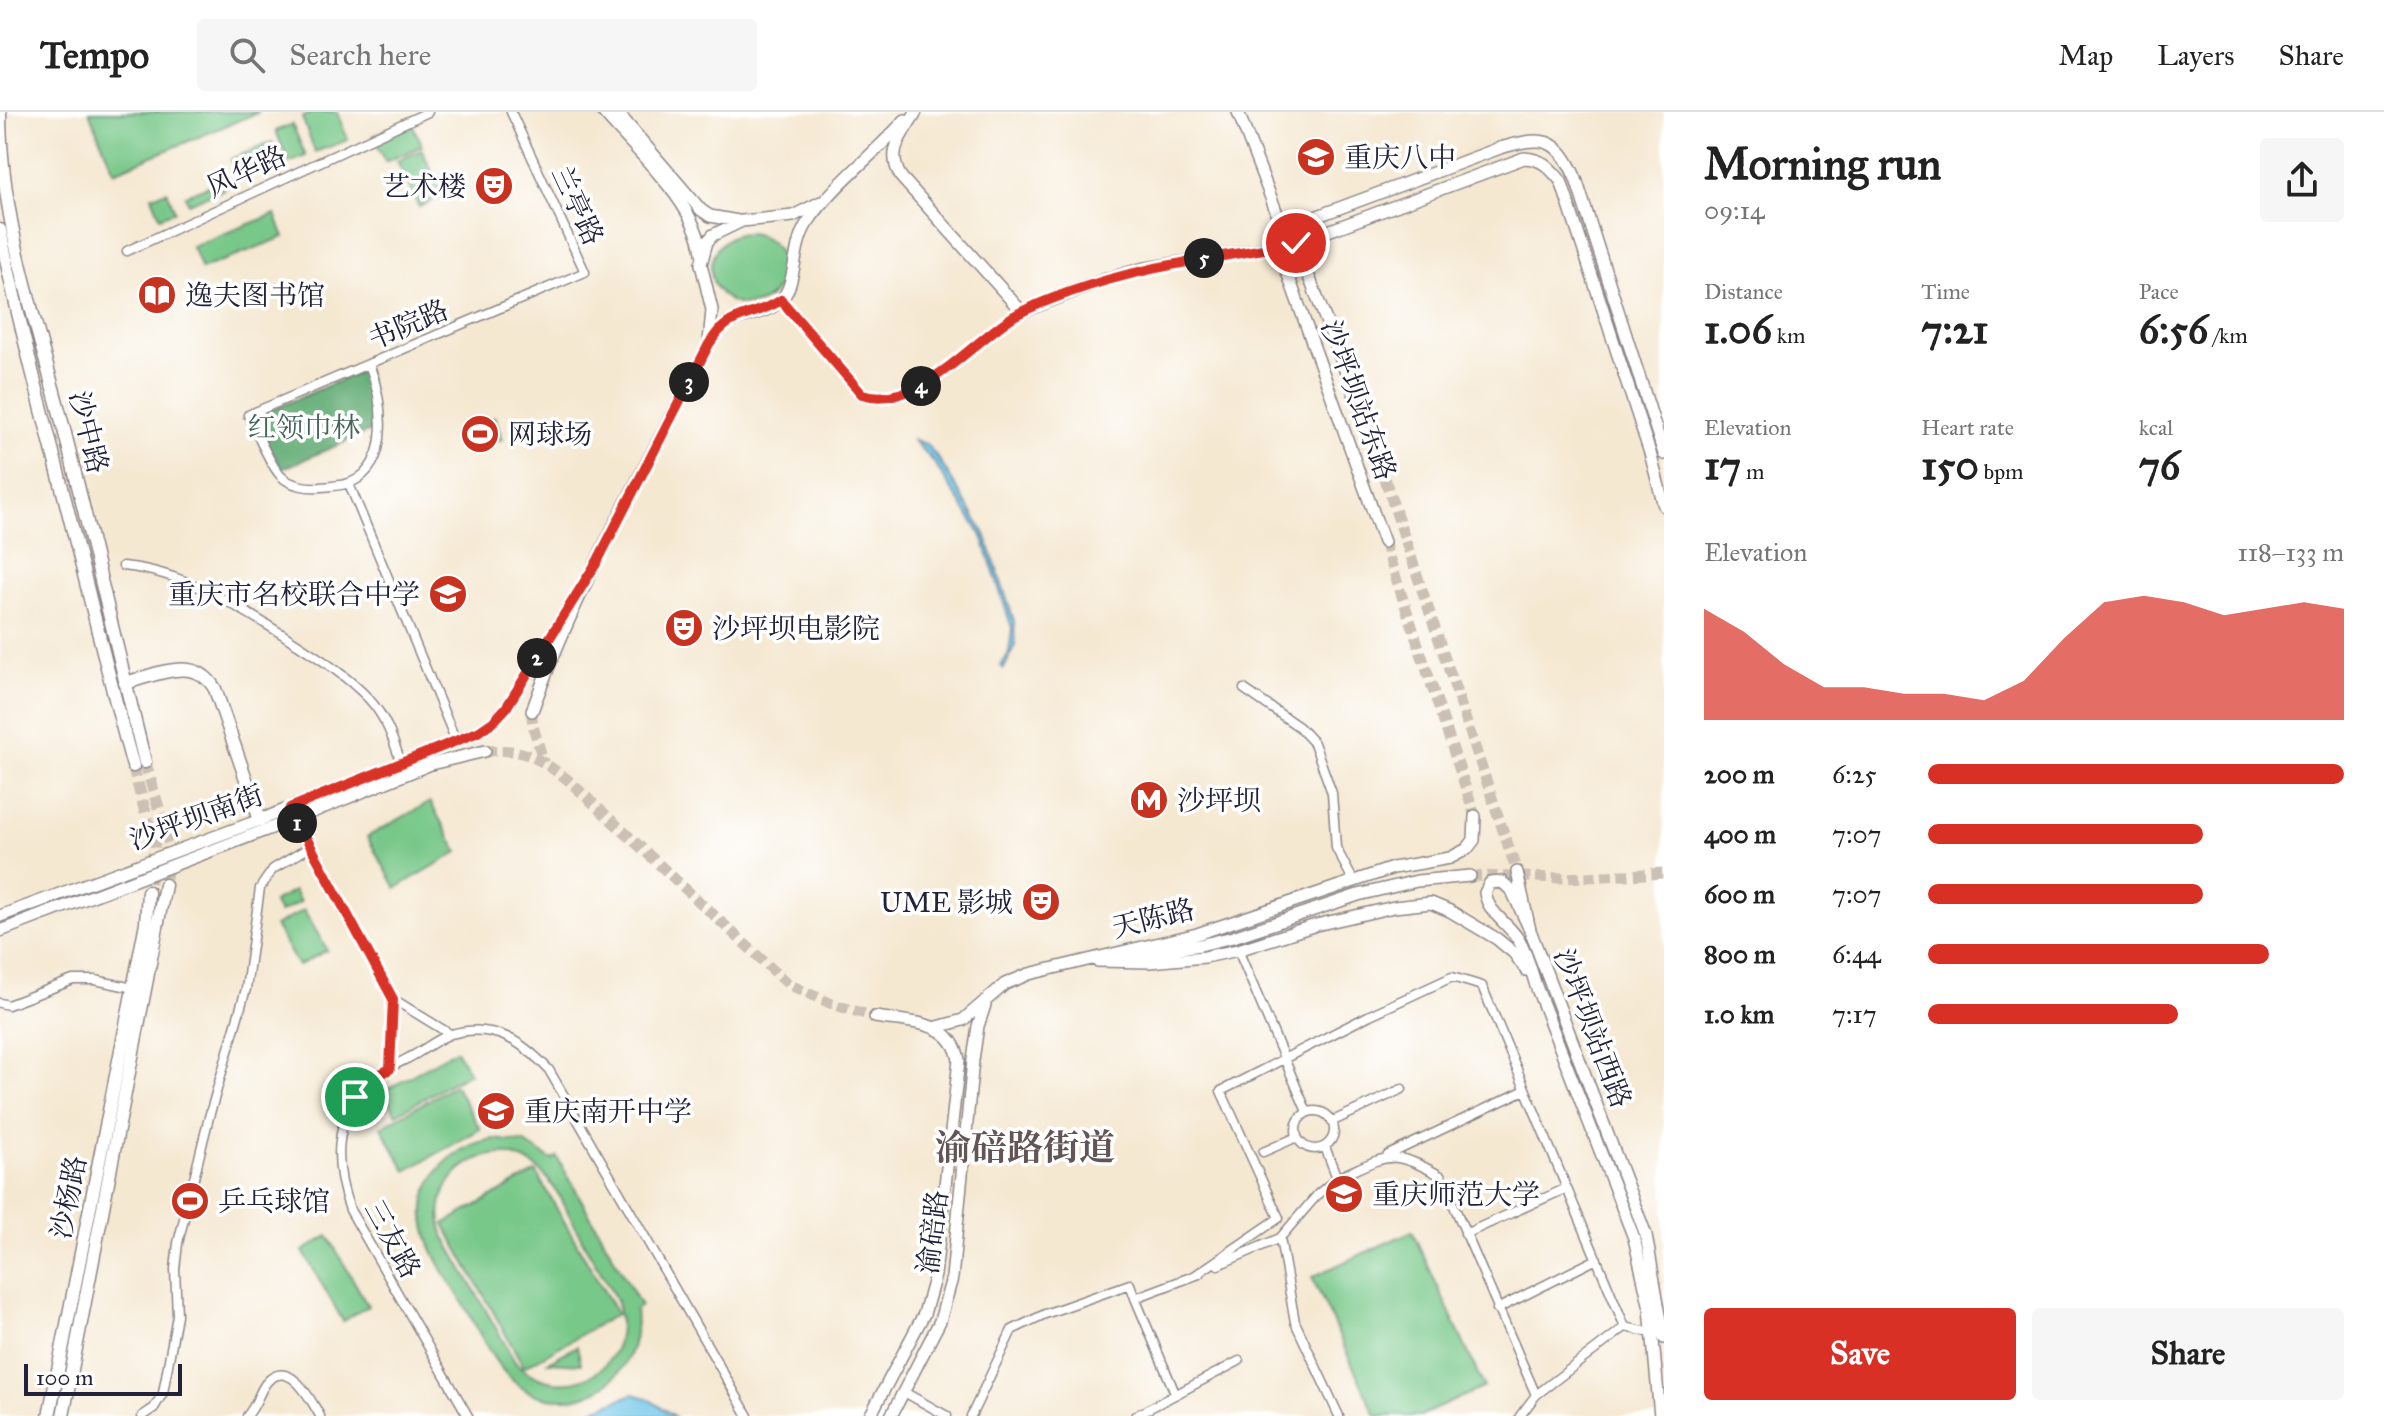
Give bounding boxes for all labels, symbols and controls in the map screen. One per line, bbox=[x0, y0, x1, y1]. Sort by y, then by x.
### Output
search box bbox=[197, 19, 757, 91]
text: Tempo bbox=[40, 32, 149, 78]
icon: search bbox=[225, 33, 269, 77]
text: Search here bbox=[289, 37, 431, 73]
text: Map bbox=[2058, 38, 2113, 73]
text: Layers bbox=[2157, 38, 2235, 73]
text: Share bbox=[2279, 38, 2344, 73]
school or university icon: 重庆八中 bbox=[1295, 136, 1337, 178]
text: Morning run bbox=[1704, 137, 1941, 191]
street label: 风华路 bbox=[201, 138, 292, 205]
button: share bbox=[2260, 138, 2344, 222]
place label: 重庆八中 bbox=[1344, 140, 1456, 175]
street label: 兰亭路 bbox=[544, 160, 611, 251]
theatre icon: 艺术楼 bbox=[473, 165, 515, 207]
place label: 艺术楼 bbox=[382, 169, 466, 204]
text: 09:14 bbox=[1704, 194, 1764, 226]
pin bbox=[1262, 209, 1330, 277]
icon: check bbox=[1274, 221, 1318, 265]
pin: 5 bbox=[1184, 238, 1224, 278]
text: 5 bbox=[1199, 244, 1209, 271]
library icon: 逸夫图书馆 bbox=[136, 274, 178, 316]
place label: 逸夫图书馆 bbox=[185, 278, 325, 313]
text: Distance bbox=[1704, 278, 1783, 305]
text: Time bbox=[1921, 278, 1970, 305]
text: Pace bbox=[2139, 278, 2179, 305]
street label: 书院路 bbox=[363, 292, 454, 357]
text: 1.06 bbox=[1704, 305, 1772, 354]
text: 7:21 bbox=[1921, 305, 1988, 354]
text: 6:56 bbox=[2139, 305, 2208, 354]
street label: 沙坪坝站东路 bbox=[1313, 315, 1404, 485]
text: km bbox=[1772, 322, 1805, 349]
text: /km bbox=[2208, 322, 2248, 349]
pin: 3 bbox=[669, 362, 709, 402]
pin: 4 bbox=[901, 366, 941, 406]
text: 3 bbox=[685, 368, 693, 395]
text: 4 bbox=[915, 372, 927, 399]
street label: 沙中路 bbox=[61, 387, 116, 477]
park label: 红领巾林 bbox=[248, 410, 360, 445]
sports icon: 网球场 bbox=[459, 413, 501, 455]
text: Elevation bbox=[1704, 414, 1791, 441]
text: Heart rate bbox=[1921, 414, 2014, 441]
text: kcal bbox=[2139, 414, 2173, 441]
place label: 网球场 bbox=[508, 417, 592, 452]
text: 17 bbox=[1704, 441, 1741, 490]
text: 150 bbox=[1921, 441, 1979, 490]
text: 76 bbox=[2139, 441, 2180, 490]
text: m bbox=[1741, 458, 1764, 485]
text: bpm bbox=[1979, 458, 2024, 485]
text: Elevation bbox=[1704, 536, 1807, 568]
text: 118–133 m bbox=[2238, 536, 2344, 568]
school or university icon: 重庆市名校联合中学 bbox=[427, 573, 469, 615]
place label: 重庆市名校联合中学 bbox=[168, 577, 420, 612]
theatre icon: 沙坪坝电影院 bbox=[663, 607, 705, 649]
place label: 沙坪坝电影院 bbox=[712, 611, 880, 646]
pin: 2 bbox=[517, 638, 557, 678]
text: 2 bbox=[532, 644, 542, 671]
text: 200 m bbox=[1704, 758, 1775, 790]
text: 6:25 bbox=[1832, 758, 1877, 790]
street label: 沙坪坝南街 bbox=[124, 777, 268, 858]
metro station icon: 沙坪坝 bbox=[1128, 779, 1170, 821]
place label: 沙坪坝 bbox=[1177, 783, 1261, 818]
pin: 1 bbox=[277, 803, 317, 843]
text: 1 bbox=[293, 809, 301, 836]
text: 400 m bbox=[1704, 818, 1776, 850]
text: 7:07 bbox=[1832, 818, 1881, 850]
text: 600 m bbox=[1704, 878, 1775, 910]
text: 7:07 bbox=[1832, 878, 1881, 910]
theatre icon: UME 影城 bbox=[1020, 881, 1062, 923]
place label: UME 影城 bbox=[880, 885, 1013, 920]
street label: 天陈路 bbox=[1108, 891, 1198, 946]
text: 800 m bbox=[1704, 938, 1776, 970]
text: 6:44 bbox=[1832, 938, 1881, 970]
street label: 沙坪坝站西路 bbox=[1546, 943, 1639, 1113]
text: 1.0 km bbox=[1704, 998, 1774, 1030]
text: 7:17 bbox=[1832, 998, 1877, 1030]
pin bbox=[321, 1063, 389, 1131]
icon: arrive bbox=[333, 1075, 377, 1119]
school or university icon: 重庆南开中学 bbox=[475, 1090, 517, 1132]
place label: 重庆南开中学 bbox=[524, 1094, 692, 1129]
district label: 渝碚路街道 bbox=[935, 1126, 1115, 1170]
street label: 沙杨路 bbox=[43, 1153, 94, 1242]
school or university icon: 重庆师范大学 bbox=[1323, 1173, 1365, 1215]
place label: 重庆师范大学 bbox=[1372, 1177, 1540, 1212]
sports icon: 乒乓球馆 bbox=[169, 1180, 211, 1222]
place label: 乒乓球馆 bbox=[218, 1184, 330, 1219]
street label: 渝碚路 bbox=[910, 1188, 955, 1276]
street label: 三友路 bbox=[357, 1194, 428, 1284]
button: Save bbox=[1704, 1308, 2016, 1400]
button: Share bbox=[2032, 1308, 2344, 1400]
scale bar bbox=[24, 1360, 182, 1396]
text: 100 m bbox=[36, 1364, 93, 1391]

